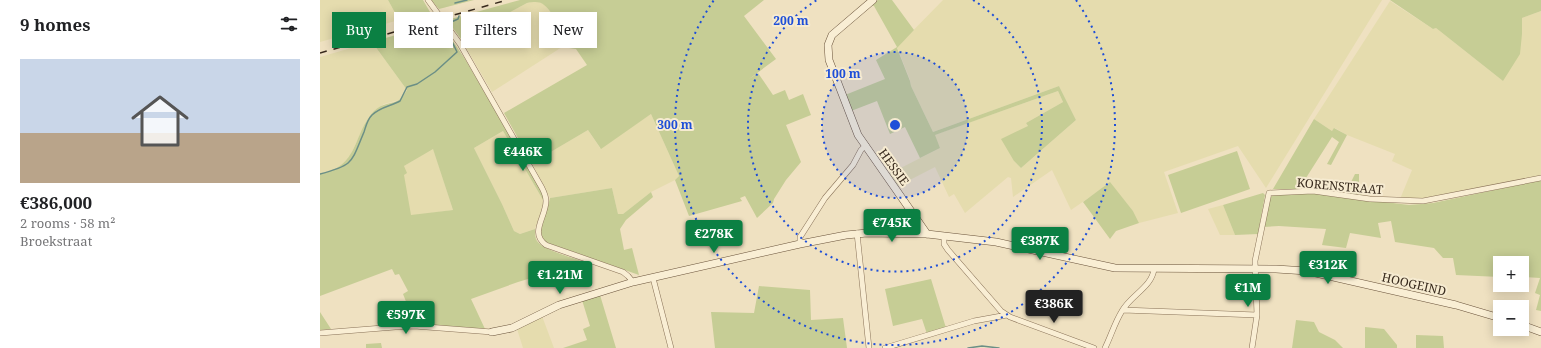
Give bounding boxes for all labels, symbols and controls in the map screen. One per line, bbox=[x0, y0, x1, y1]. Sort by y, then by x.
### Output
chip: Buy bbox=[332, 12, 386, 48]
chip: Rent bbox=[394, 12, 453, 48]
chip: Filters bbox=[461, 12, 531, 48]
chip: New bbox=[539, 12, 597, 48]
text: 200 m bbox=[773, 12, 809, 29]
text: 9 homes bbox=[20, 13, 90, 36]
icon: filters bbox=[278, 13, 300, 35]
text: 100 m bbox=[825, 65, 861, 82]
icon: home bbox=[124, 85, 196, 157]
text: 300 m bbox=[657, 116, 693, 133]
centre of rings bbox=[888, 118, 902, 132]
pin: €446K bbox=[495, 138, 551, 172]
text: €446K bbox=[504, 142, 542, 160]
street label: HESSIE bbox=[875, 145, 913, 189]
street label: KORENSTRAAT bbox=[1296, 174, 1385, 198]
text: €386,000 bbox=[20, 191, 92, 214]
pin: €745K bbox=[864, 209, 920, 243]
text: €745K bbox=[873, 213, 911, 231]
text: 2 rooms · 58 m² bbox=[20, 214, 115, 232]
pin: €278K bbox=[686, 220, 742, 254]
text: €278K bbox=[695, 224, 733, 242]
pin: €387K bbox=[1012, 227, 1068, 261]
text: €387K bbox=[1021, 231, 1059, 249]
text: Broekstraat bbox=[20, 232, 92, 250]
pin: €312K bbox=[1300, 251, 1356, 285]
text: €312K bbox=[1309, 255, 1347, 273]
map controls bbox=[1493, 256, 1529, 336]
button: + bbox=[1493, 256, 1529, 292]
pin: €1.21M bbox=[527, 261, 593, 295]
text: €1.21M bbox=[537, 265, 583, 283]
street label: HOOGEIND bbox=[1380, 268, 1448, 300]
pin: €1M bbox=[1229, 274, 1267, 308]
text: €1M bbox=[1235, 278, 1262, 296]
pin: €386K bbox=[1026, 290, 1082, 324]
text: €386K bbox=[1035, 294, 1073, 312]
button: − bbox=[1493, 300, 1529, 336]
pin: €597K bbox=[378, 301, 434, 335]
text: €597K bbox=[387, 305, 425, 323]

